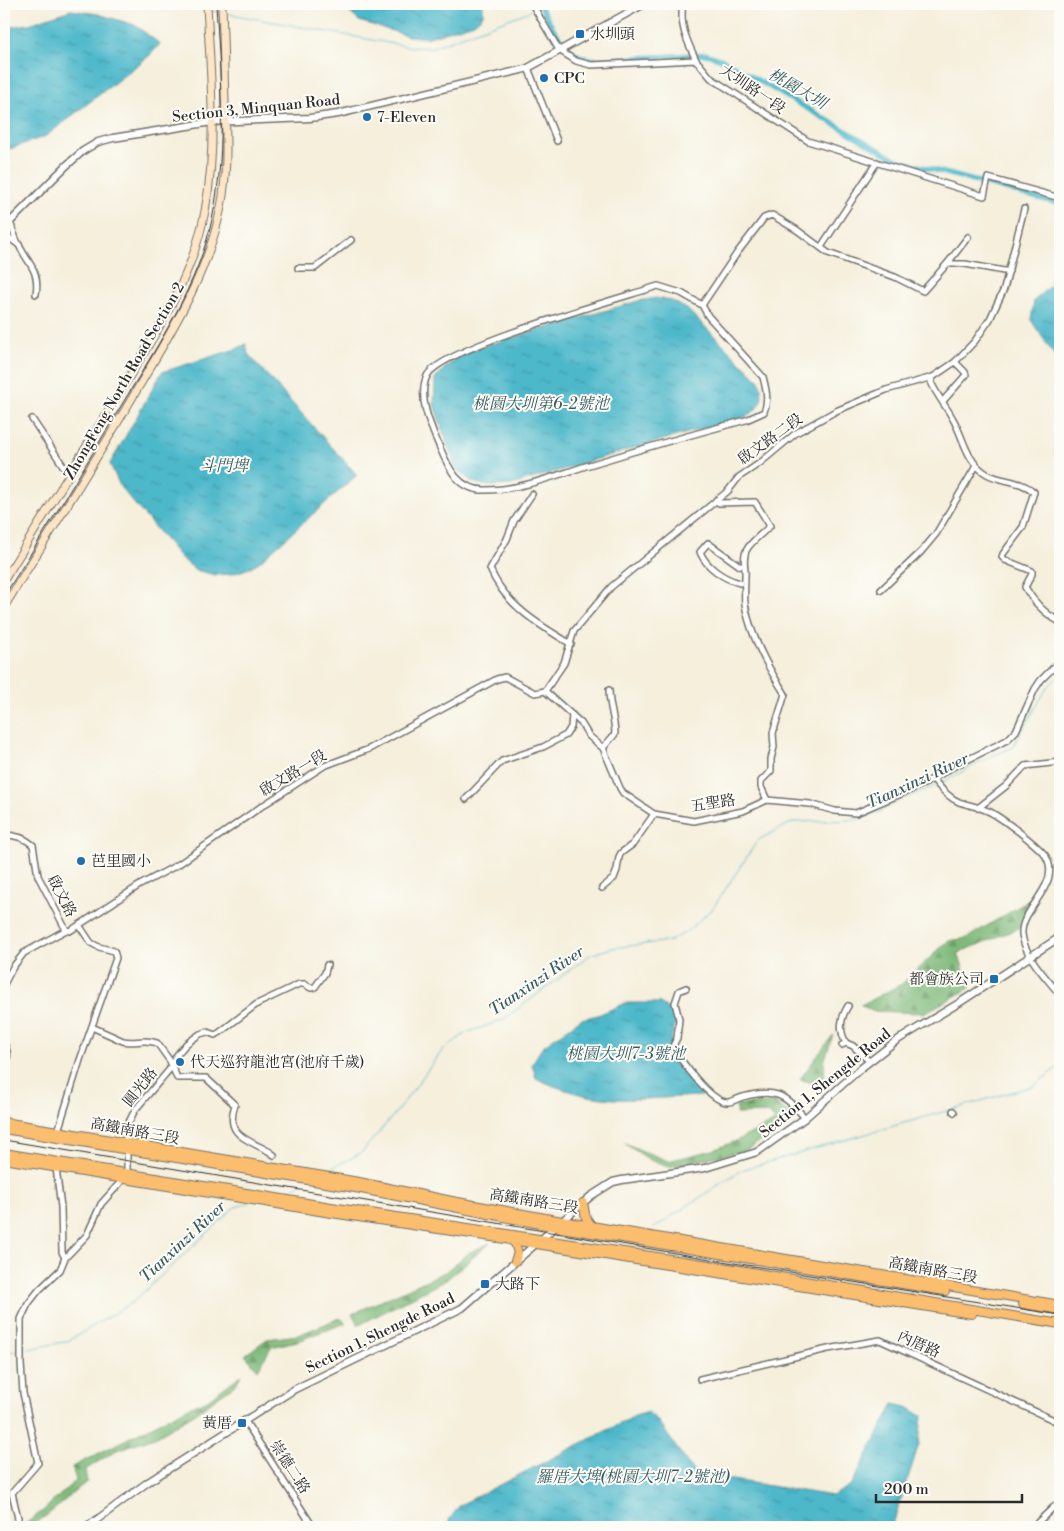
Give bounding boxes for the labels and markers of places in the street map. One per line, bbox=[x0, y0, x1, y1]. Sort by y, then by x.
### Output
place label: 水圳頭 bbox=[590, 25, 635, 44]
marker: 水圳頭 bbox=[574, 28, 586, 40]
place label: CPC bbox=[554, 69, 585, 88]
marker: CPC bbox=[538, 72, 550, 84]
place label: 7-Eleven bbox=[377, 108, 436, 127]
marker: 7-Eleven bbox=[361, 111, 373, 123]
place label: 芭里國小 bbox=[91, 852, 151, 871]
marker: 芭里國小 bbox=[75, 855, 87, 867]
place label: 都會族公司 bbox=[909, 970, 984, 989]
marker: 都會族公司 bbox=[988, 973, 1000, 985]
place label: 代天巡狩龍池宮(池府千歲) bbox=[190, 1053, 364, 1072]
marker: 代天巡狩龍池宮(池府千歲) bbox=[174, 1056, 186, 1068]
place label: 大路下 bbox=[495, 1275, 540, 1294]
marker: 大路下 bbox=[479, 1278, 491, 1290]
place label: 黃厝 bbox=[202, 1414, 232, 1433]
marker: 黃厝 bbox=[236, 1417, 248, 1429]

